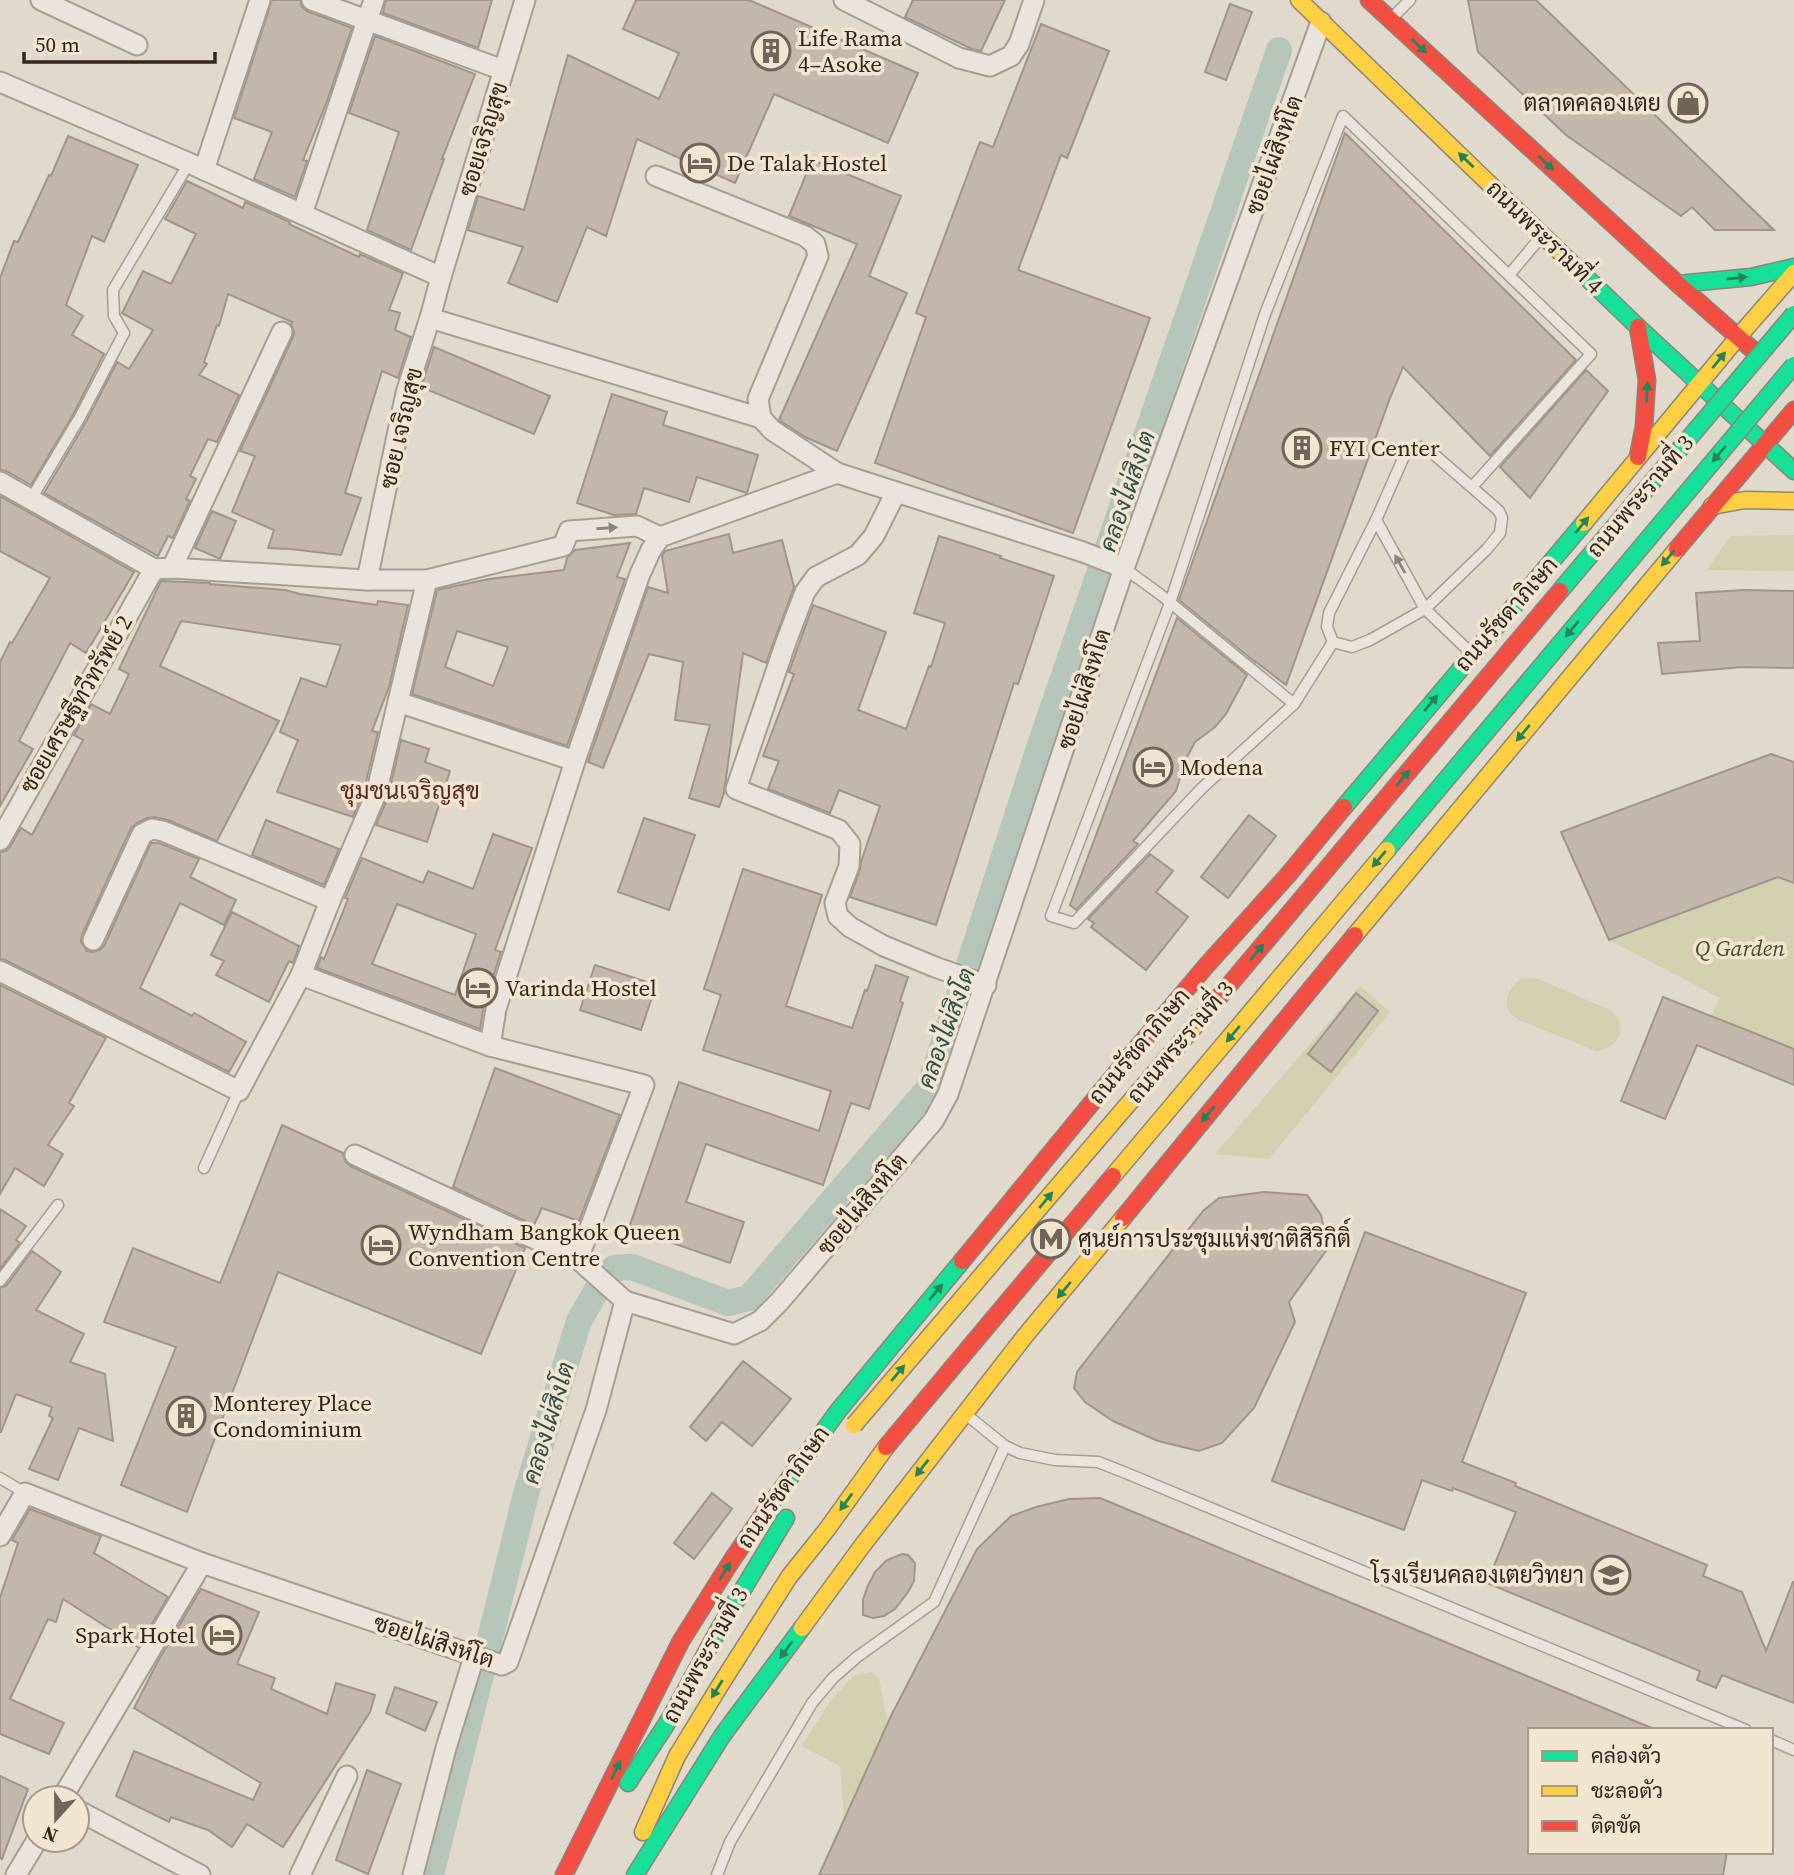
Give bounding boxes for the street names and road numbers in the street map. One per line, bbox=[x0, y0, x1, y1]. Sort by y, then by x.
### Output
street label: ซอยเจริญสุข bbox=[450, 78, 516, 200]
street label: ซอยไผ่สิงห์โต bbox=[1238, 91, 1310, 219]
street label: ถนนพระรามที่ 4 bbox=[1480, 169, 1614, 301]
street label: ซอย เจริญสุข bbox=[372, 364, 430, 492]
street label: ถนนพระรามที่ 3 bbox=[1575, 425, 1701, 564]
street label: ถนนรัชดาภิเษก bbox=[1447, 550, 1565, 678]
street label: ซอยเศรษฐีทวีทรัพย์ 2 bbox=[12, 609, 140, 799]
street label: ซอยไผ่สิงห์โต bbox=[1049, 625, 1119, 753]
street label: ถนนพระรามที่ 3 bbox=[1115, 971, 1241, 1110]
street label: ถนนรัชดาภิเษก bbox=[1081, 981, 1197, 1111]
street label: ซอยไผ่สิงห์โต bbox=[810, 1146, 914, 1262]
street label: ถนนรัชดาภิเษก bbox=[729, 1419, 837, 1555]
street label: ถนนพระรามที่ 3 bbox=[650, 1579, 756, 1729]
street label: ซอยไผ่สิงห์โต bbox=[370, 1606, 498, 1676]

